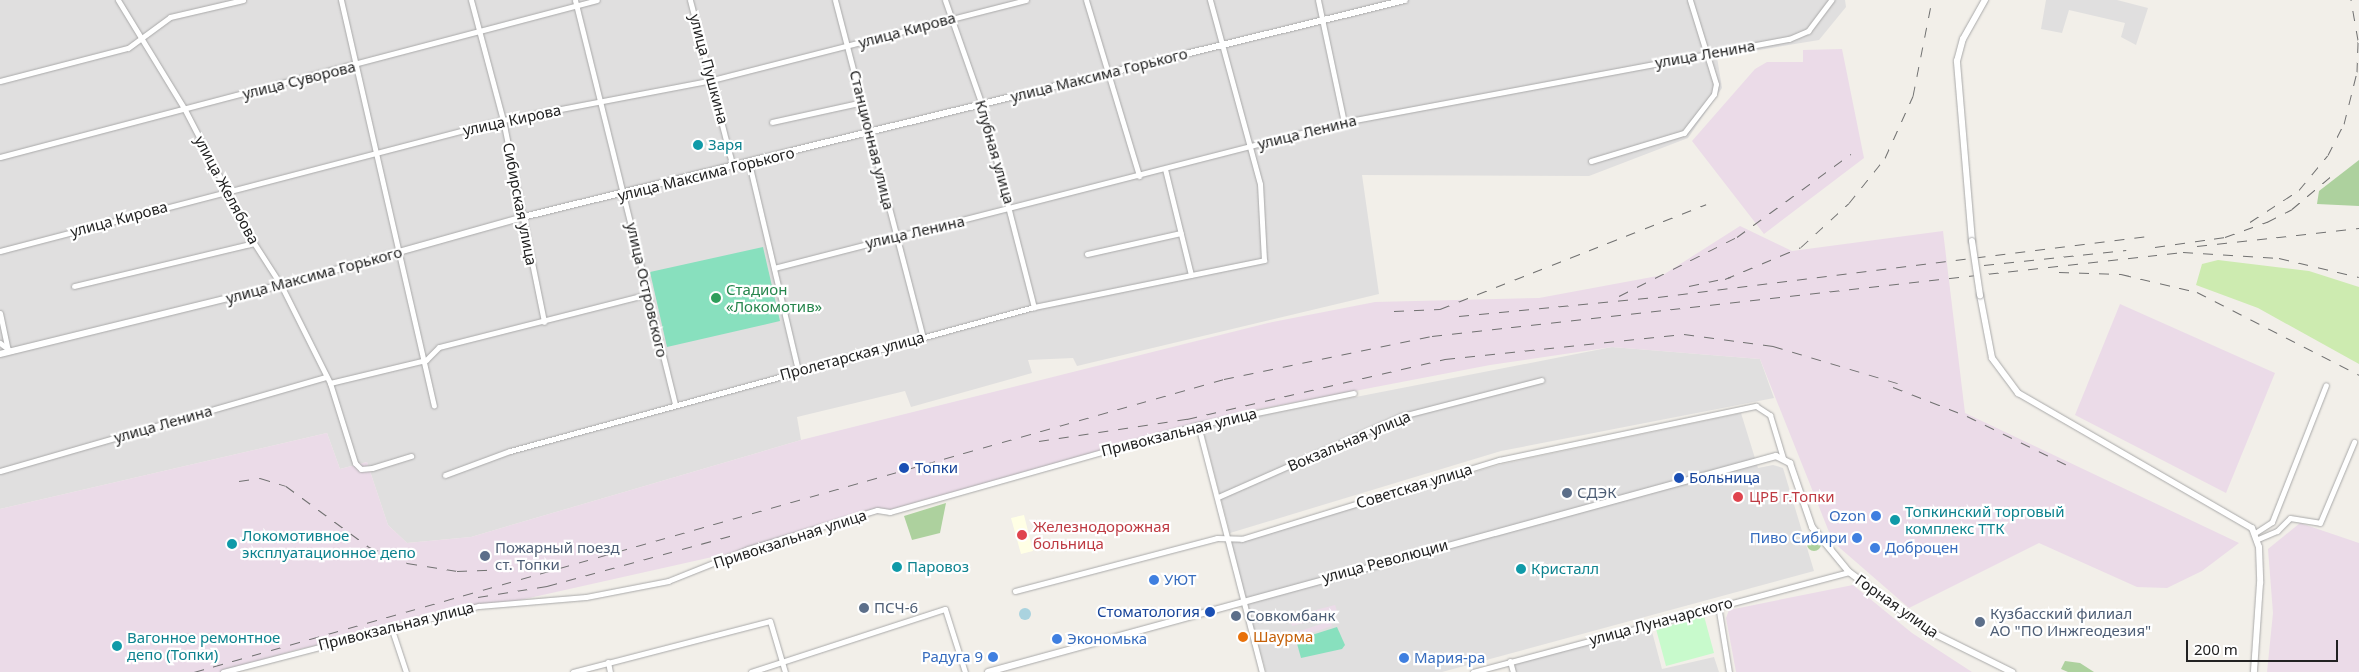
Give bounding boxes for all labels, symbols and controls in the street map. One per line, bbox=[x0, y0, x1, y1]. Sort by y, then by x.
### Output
street label: улица Кирова bbox=[856, 8, 958, 52]
street label: улица Пушкина bbox=[686, 12, 732, 126]
street label: улица Ленина bbox=[1654, 36, 1756, 72]
street label: улица Максима Горького bbox=[1009, 44, 1189, 106]
street label: улица Суворова bbox=[241, 57, 357, 103]
street label: Станционная улица bbox=[846, 68, 898, 212]
street label: Клубная улица bbox=[972, 98, 1018, 206]
street label: улица Кирова bbox=[461, 101, 563, 139]
street label: улица Ленина bbox=[1256, 111, 1358, 153]
street label: улица Желябова bbox=[191, 133, 263, 247]
place label: Заря bbox=[708, 136, 743, 154]
marker: Заря bbox=[692, 139, 704, 151]
street label: Сибирская улица bbox=[499, 141, 541, 267]
street label: улица Максима Горького bbox=[616, 143, 796, 205]
street label: улица Кирова bbox=[68, 197, 170, 241]
street label: улица Ленина bbox=[864, 212, 966, 252]
street label: улица Островского bbox=[623, 221, 671, 359]
street label: улица Максима Горького bbox=[224, 243, 404, 307]
place label: Стадион «Локомотив» bbox=[726, 280, 822, 315]
marker: Стадион «Локомотив» bbox=[710, 292, 722, 304]
street label: Пролетарская улица bbox=[778, 328, 926, 384]
street label: улица Ленина bbox=[112, 401, 214, 447]
street label: Привокзальная улица bbox=[1099, 404, 1259, 460]
street label: Вокзальная улица bbox=[1285, 407, 1413, 475]
place label: Топки bbox=[915, 459, 958, 477]
street label: Советская улица bbox=[1354, 460, 1474, 512]
marker: Топки bbox=[897, 461, 911, 475]
place label: Больница bbox=[1689, 469, 1760, 487]
marker: Больница bbox=[1673, 472, 1685, 484]
place label: СДЭК bbox=[1577, 484, 1617, 502]
marker: СДЭК bbox=[1561, 487, 1573, 499]
place label: ЦРБ г.Топки bbox=[1749, 488, 1835, 506]
marker: ЦРБ г.Топки bbox=[1731, 490, 1745, 504]
place label: Топкинский торговый комплекс ТТК bbox=[1905, 502, 2064, 537]
street label: Привокзальная улица bbox=[711, 506, 869, 572]
place label: Ozon bbox=[1829, 507, 1866, 525]
marker: Ozon bbox=[1870, 510, 1882, 522]
marker: Топкинский торговый комплекс ТТК bbox=[1889, 514, 1901, 526]
place label: Железнодорожная больница bbox=[1033, 517, 1170, 552]
place label: Локомотивное эксплуатационное депо bbox=[242, 526, 416, 561]
marker: Железнодорожная больница bbox=[1015, 528, 1029, 542]
place label: Пиво Сибири bbox=[1750, 529, 1847, 547]
marker: Пиво Сибири bbox=[1851, 532, 1863, 544]
street label: улица Революции bbox=[1320, 536, 1450, 586]
marker: Локомотивное эксплуатационное депо bbox=[226, 538, 238, 550]
place label: Пожарный поезд ст. Топки bbox=[495, 538, 620, 573]
place label: Доброцен bbox=[1885, 539, 1958, 557]
marker: Доброцен bbox=[1869, 542, 1881, 554]
marker: Пожарный поезд ст. Топки bbox=[479, 550, 491, 562]
place label: Паровоз bbox=[907, 558, 969, 576]
place label: Кристалл bbox=[1531, 560, 1599, 578]
marker: Паровоз bbox=[891, 561, 903, 573]
marker: Кристалл bbox=[1515, 563, 1527, 575]
place label: УЮТ bbox=[1164, 571, 1196, 589]
street label: Горная улица bbox=[1852, 571, 1942, 641]
marker: УЮТ bbox=[1148, 574, 1160, 586]
street label: улица Луначарского bbox=[1587, 593, 1735, 649]
street label: Привокзальная улица bbox=[316, 598, 476, 654]
place label: ПСЧ-6 bbox=[874, 599, 918, 617]
marker: ПСЧ-6 bbox=[858, 602, 870, 614]
place label: Стоматология bbox=[1097, 603, 1200, 621]
place label: Кузбасский филиал АО "ПО Инжгеодезия" bbox=[1990, 604, 2151, 639]
marker: Стоматология bbox=[1204, 606, 1216, 618]
place label: Совкомбанк bbox=[1246, 607, 1336, 625]
marker: Совкомбанк bbox=[1230, 610, 1242, 622]
marker: Кузбасский филиал АО "ПО Инжгеодезия" bbox=[1974, 616, 1986, 628]
place label: Вагонное ремонтное депо (Топки) bbox=[127, 628, 280, 663]
place label: Шаурма bbox=[1253, 628, 1313, 646]
place label: Экономька bbox=[1067, 630, 1147, 648]
scale bar bbox=[2189, 630, 2342, 662]
marker: Шаурма bbox=[1237, 631, 1249, 643]
marker: Экономька bbox=[1051, 633, 1063, 645]
text: 200 m bbox=[2194, 639, 2238, 659]
marker: Вагонное ремонтное депо (Топки) bbox=[111, 640, 123, 652]
place label: Радуга 9 bbox=[922, 648, 983, 666]
place label: Мария-ра bbox=[1414, 649, 1485, 667]
marker: Радуга 9 bbox=[987, 651, 999, 663]
marker: Мария-ра bbox=[1398, 652, 1410, 664]

